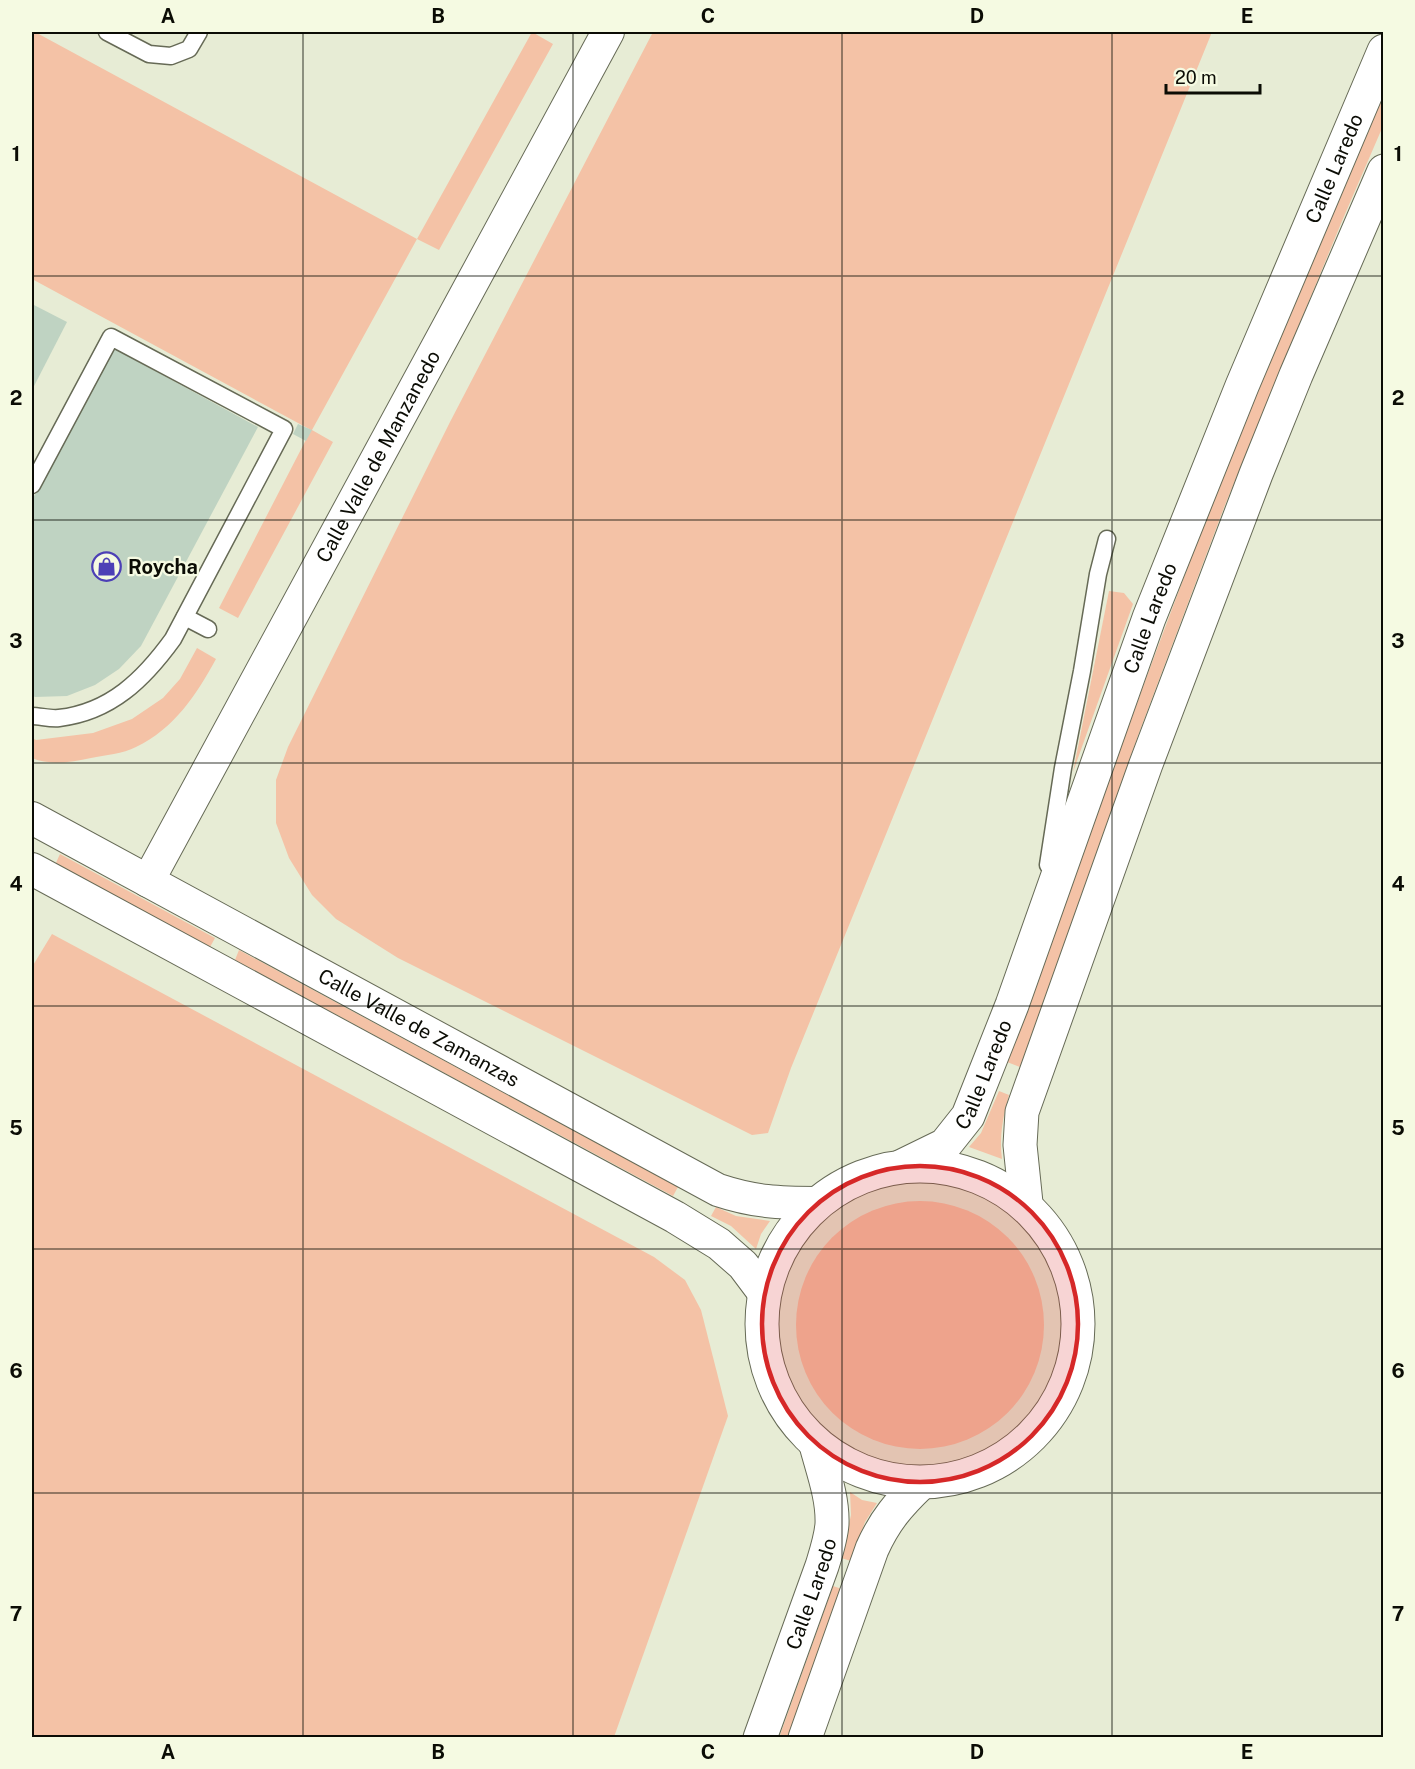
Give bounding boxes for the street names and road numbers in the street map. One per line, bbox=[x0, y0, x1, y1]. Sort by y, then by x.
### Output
street label: Calle Laredo bbox=[1300, 110, 1368, 227]
street label: Calle Valle de Manzanedo bbox=[311, 346, 445, 566]
street label: Calle Laredo bbox=[1118, 559, 1182, 677]
street label: Calle Valle de Zamanzas bbox=[314, 964, 523, 1092]
street label: Calle Laredo bbox=[950, 1016, 1017, 1135]
street label: Calle Laredo bbox=[781, 1536, 841, 1653]

